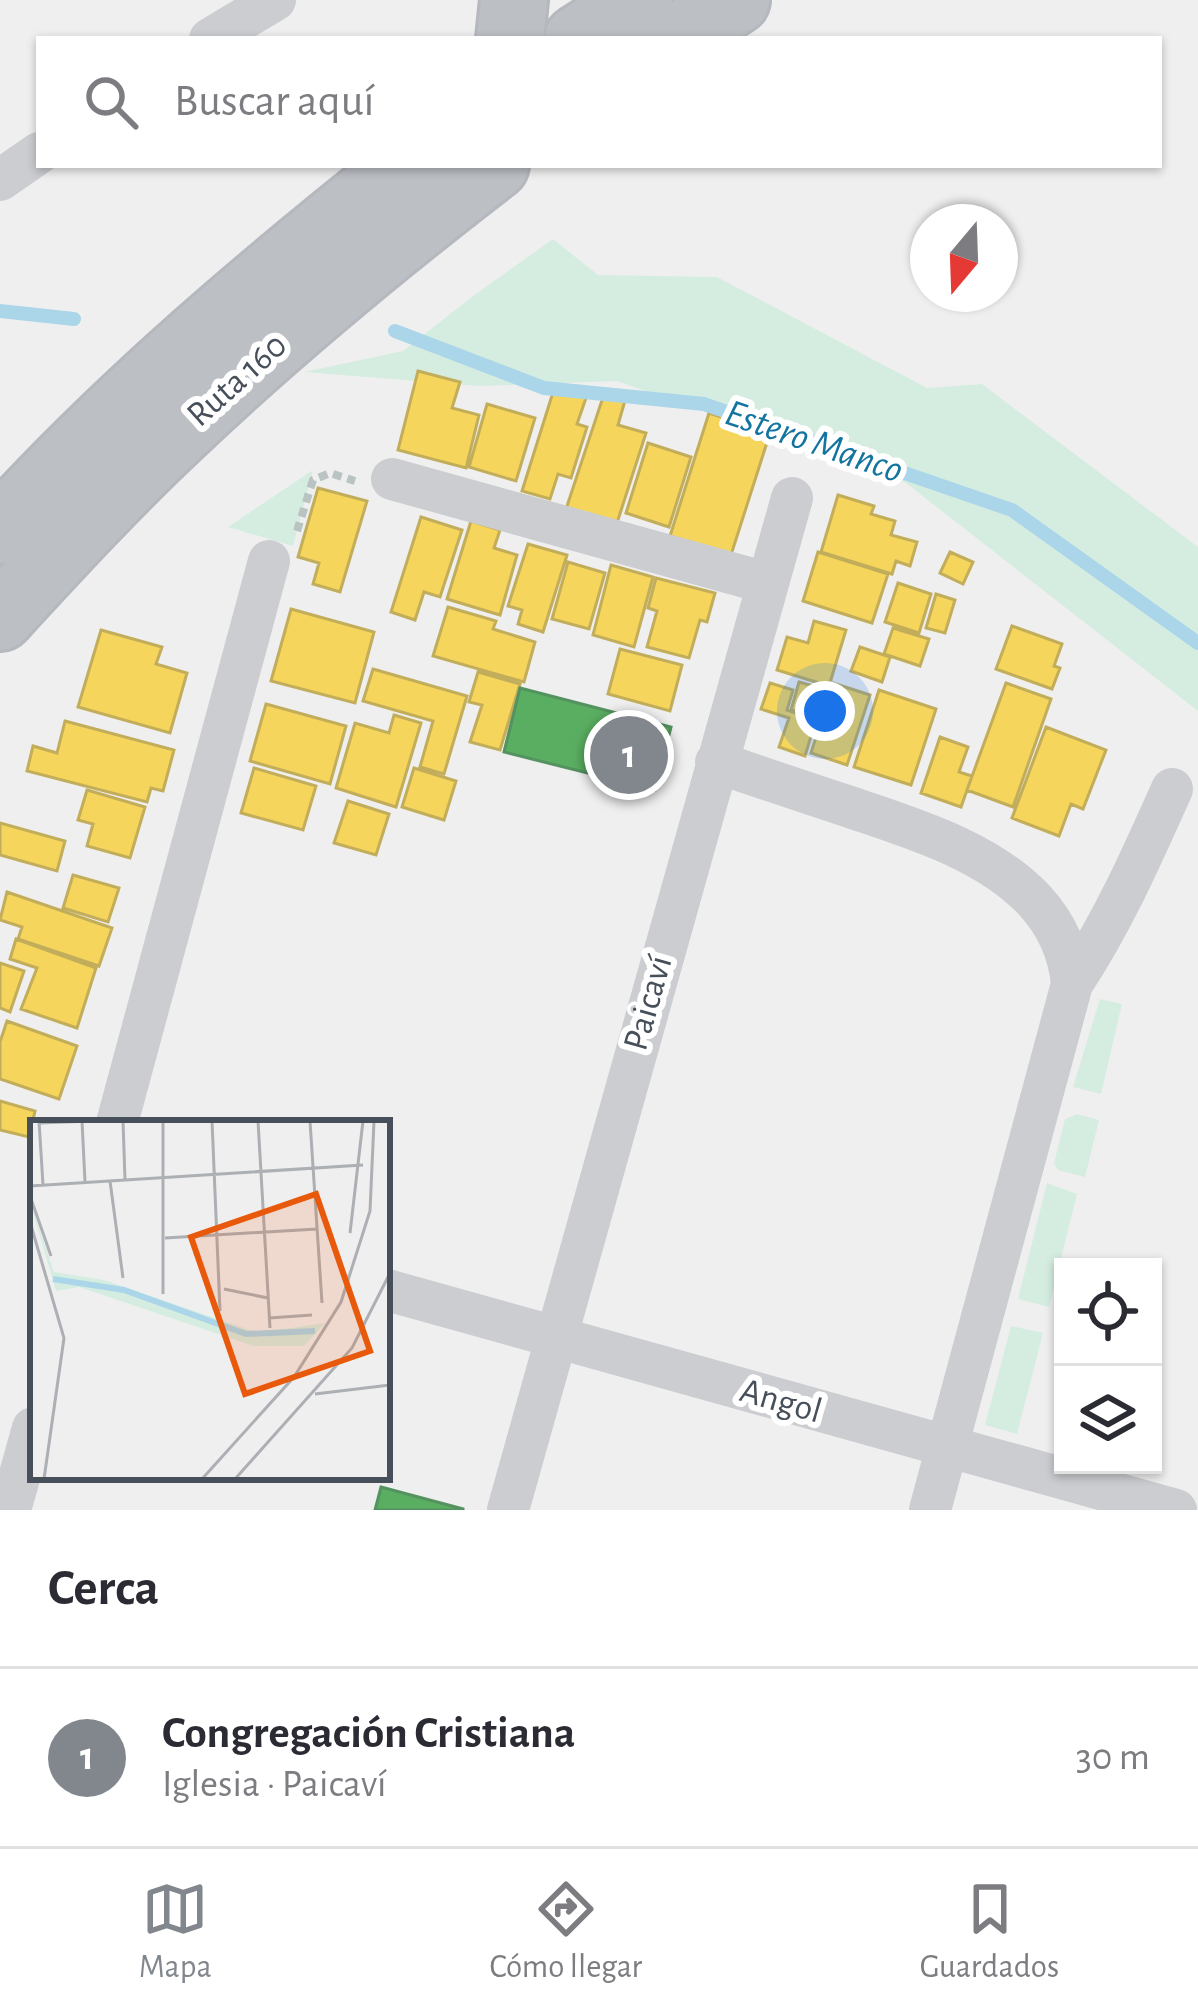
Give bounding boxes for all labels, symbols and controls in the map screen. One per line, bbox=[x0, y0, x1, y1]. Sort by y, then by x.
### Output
search box bbox=[36, 36, 1162, 168]
icon: search bbox=[78, 69, 144, 135]
text: Buscar aquí bbox=[174, 79, 374, 124]
north arrow bbox=[910, 204, 1018, 312]
street label: Ruta 160 bbox=[180, 326, 294, 434]
water label: Estero Manco bbox=[720, 393, 908, 491]
your location bbox=[795, 681, 855, 741]
pin: 1 bbox=[590, 710, 668, 800]
street label: Paicaví bbox=[617, 951, 679, 1054]
inset map bbox=[30, 1120, 390, 1480]
map controls bbox=[1054, 1258, 1162, 1474]
button: locate bbox=[1054, 1258, 1162, 1366]
button: layers bbox=[1054, 1366, 1162, 1474]
street label: Angol bbox=[736, 1372, 826, 1430]
text: Cerca bbox=[48, 1563, 159, 1614]
text: Congregación Cristiana bbox=[162, 1711, 576, 1756]
text: 1 bbox=[80, 1738, 94, 1777]
text: 30 m bbox=[1076, 1738, 1150, 1777]
text: Iglesia · Paicaví bbox=[162, 1765, 387, 1804]
tab: Mapa bbox=[139, 1876, 212, 1988]
tab: Cómo llegar bbox=[489, 1876, 642, 1988]
tab: Guardados bbox=[920, 1876, 1059, 1988]

